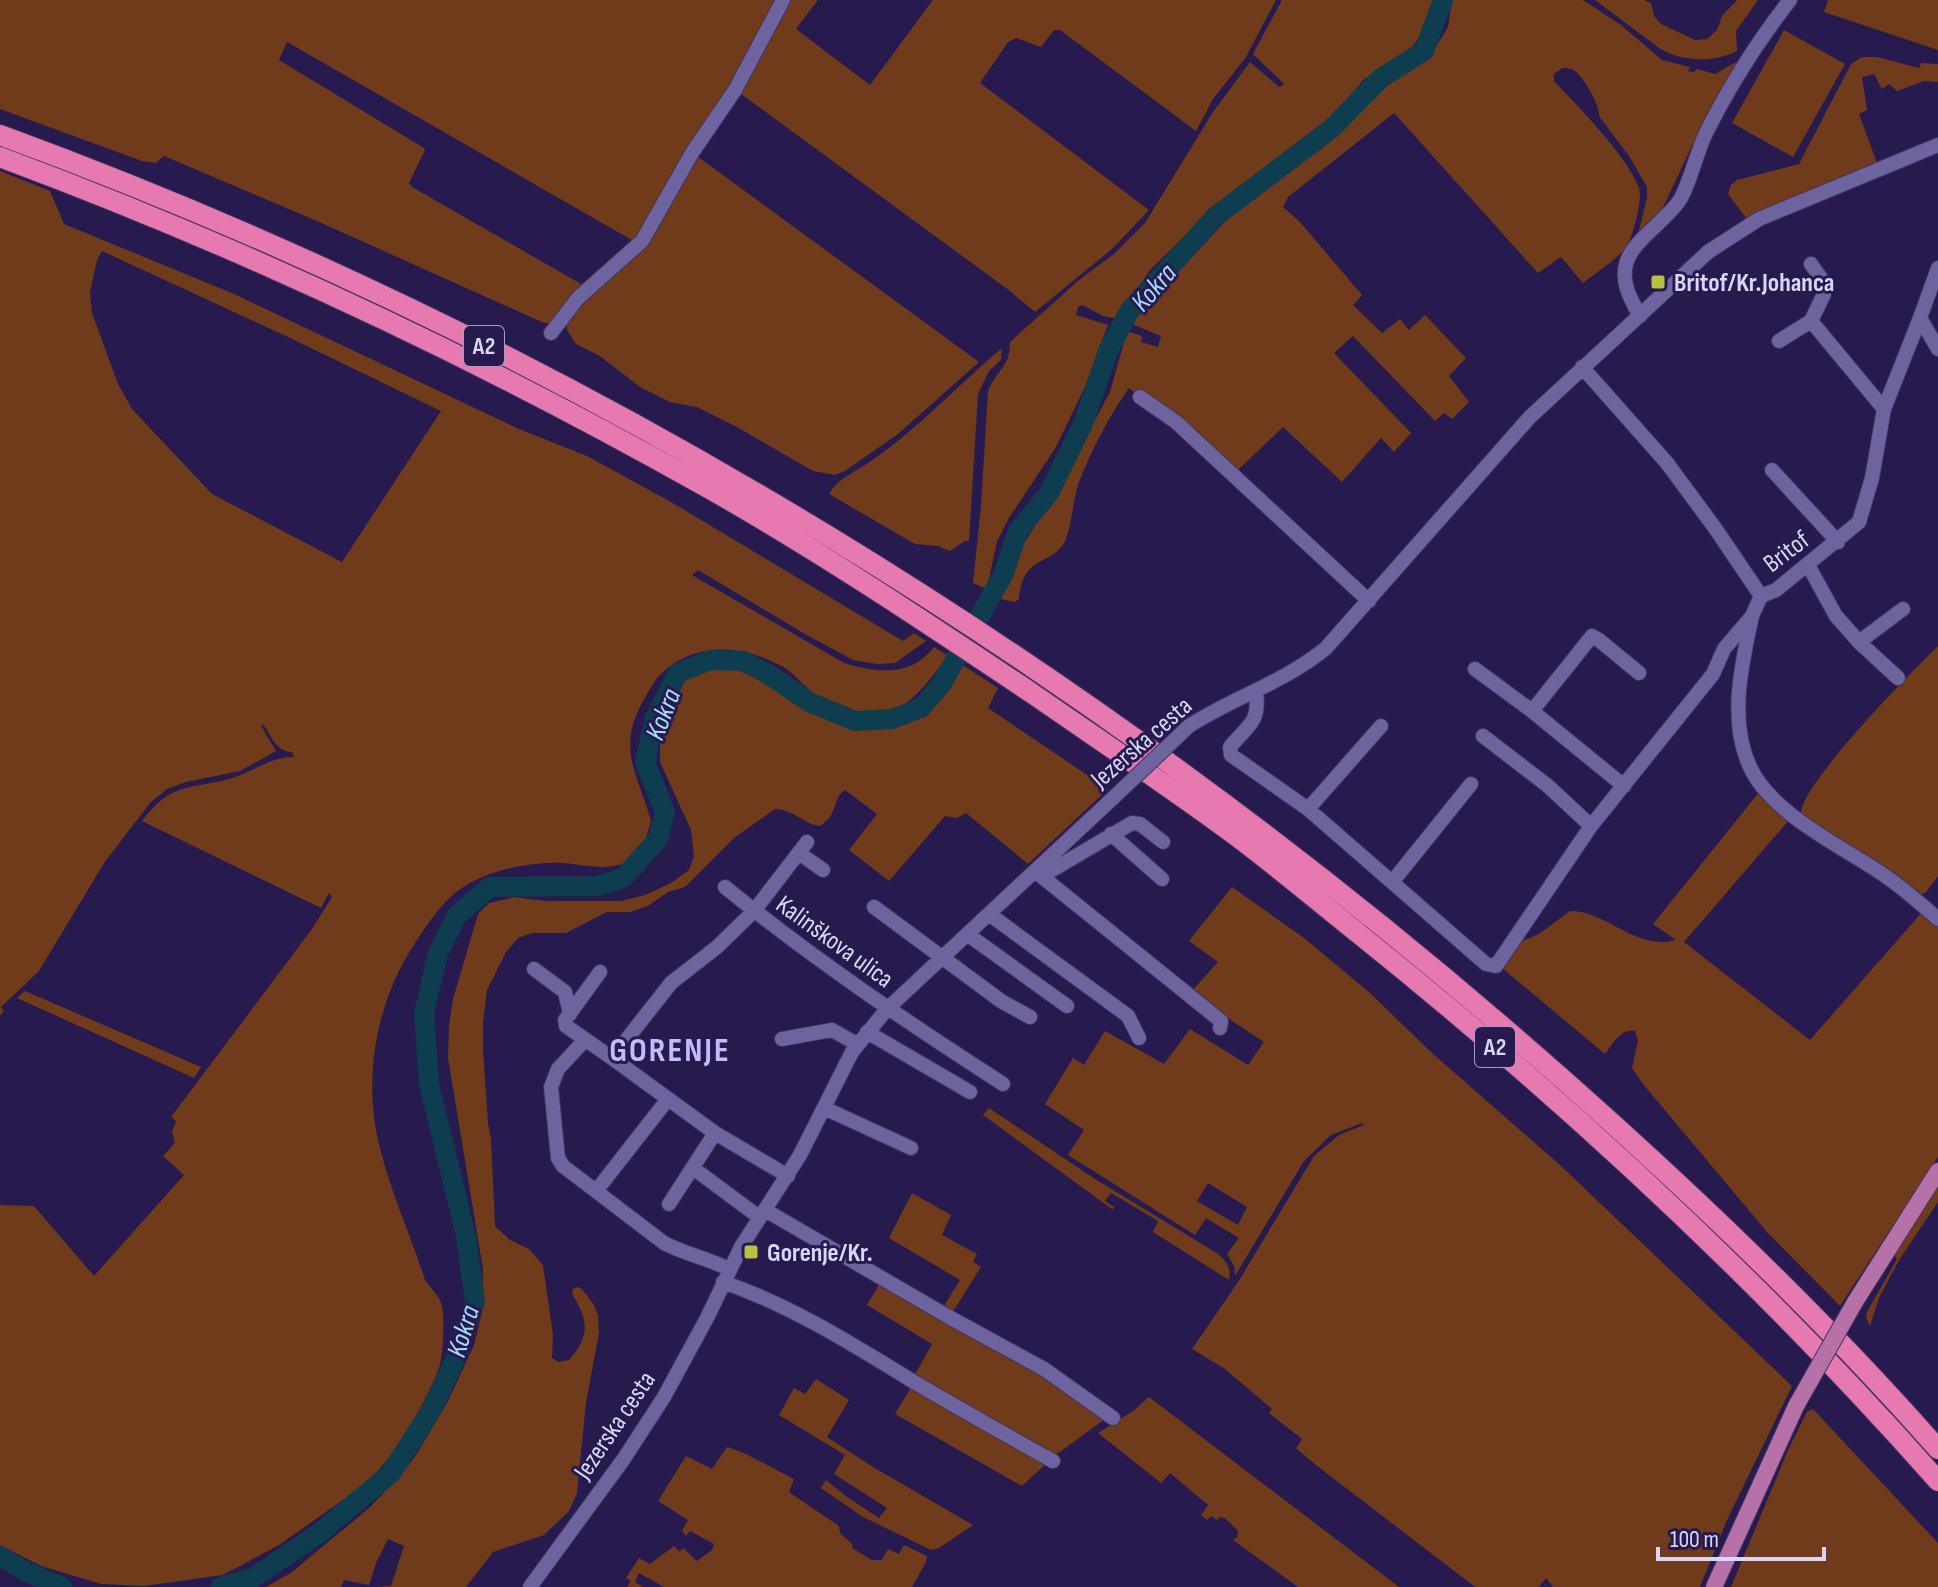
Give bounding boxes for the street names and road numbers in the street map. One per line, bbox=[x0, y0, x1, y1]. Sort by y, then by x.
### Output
road number: A2 bbox=[464, 326, 504, 366]
street label: Britof bbox=[1758, 525, 1817, 580]
street label: Jezerska cesta bbox=[1084, 691, 1199, 796]
street label: Kalinškova ulica bbox=[769, 889, 899, 995]
road number: A2 bbox=[1475, 1027, 1515, 1067]
street label: Jezerska cesta bbox=[567, 1366, 663, 1487]

